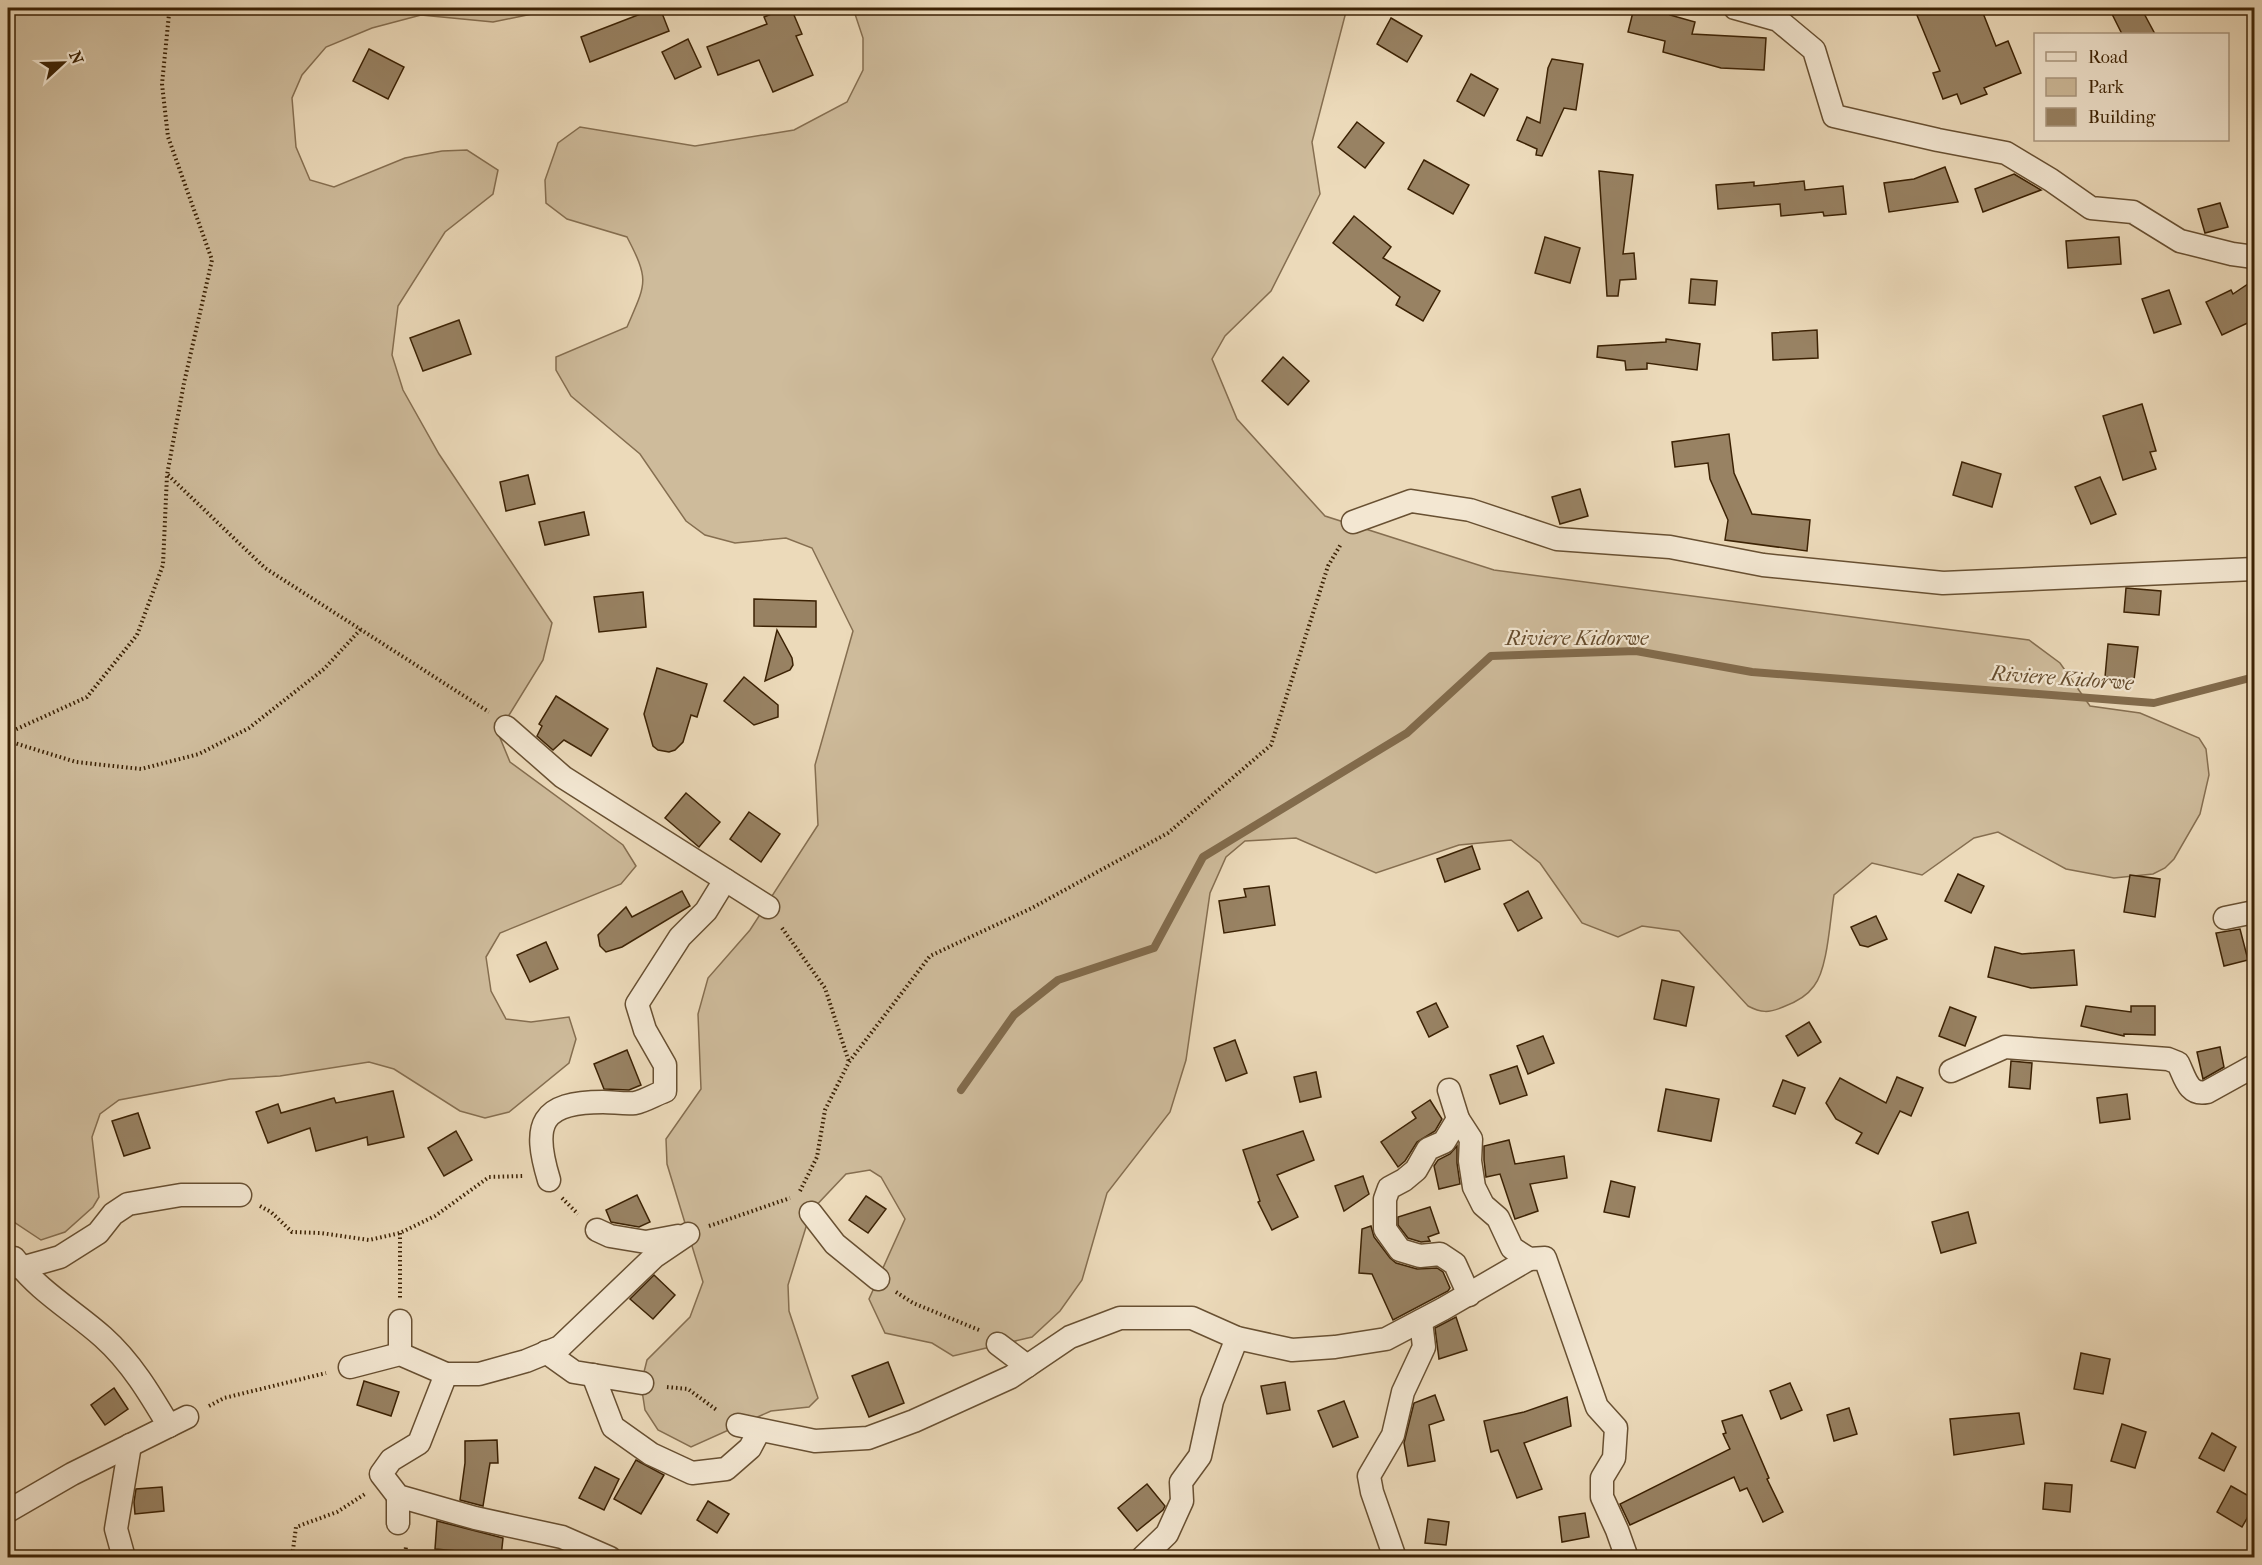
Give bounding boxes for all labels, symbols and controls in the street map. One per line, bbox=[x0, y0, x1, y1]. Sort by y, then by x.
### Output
north arrow bbox=[33, 33, 93, 93]
legend bbox=[2034, 33, 2229, 141]
text: Road bbox=[2088, 47, 2128, 68]
text: N bbox=[65, 48, 88, 68]
text: Park bbox=[2088, 77, 2125, 98]
text: Building bbox=[2088, 107, 2156, 128]
water label: Riviere Kidorwe bbox=[1503, 626, 1649, 650]
water label: Riviere Kidorwe bbox=[1988, 661, 2135, 695]

